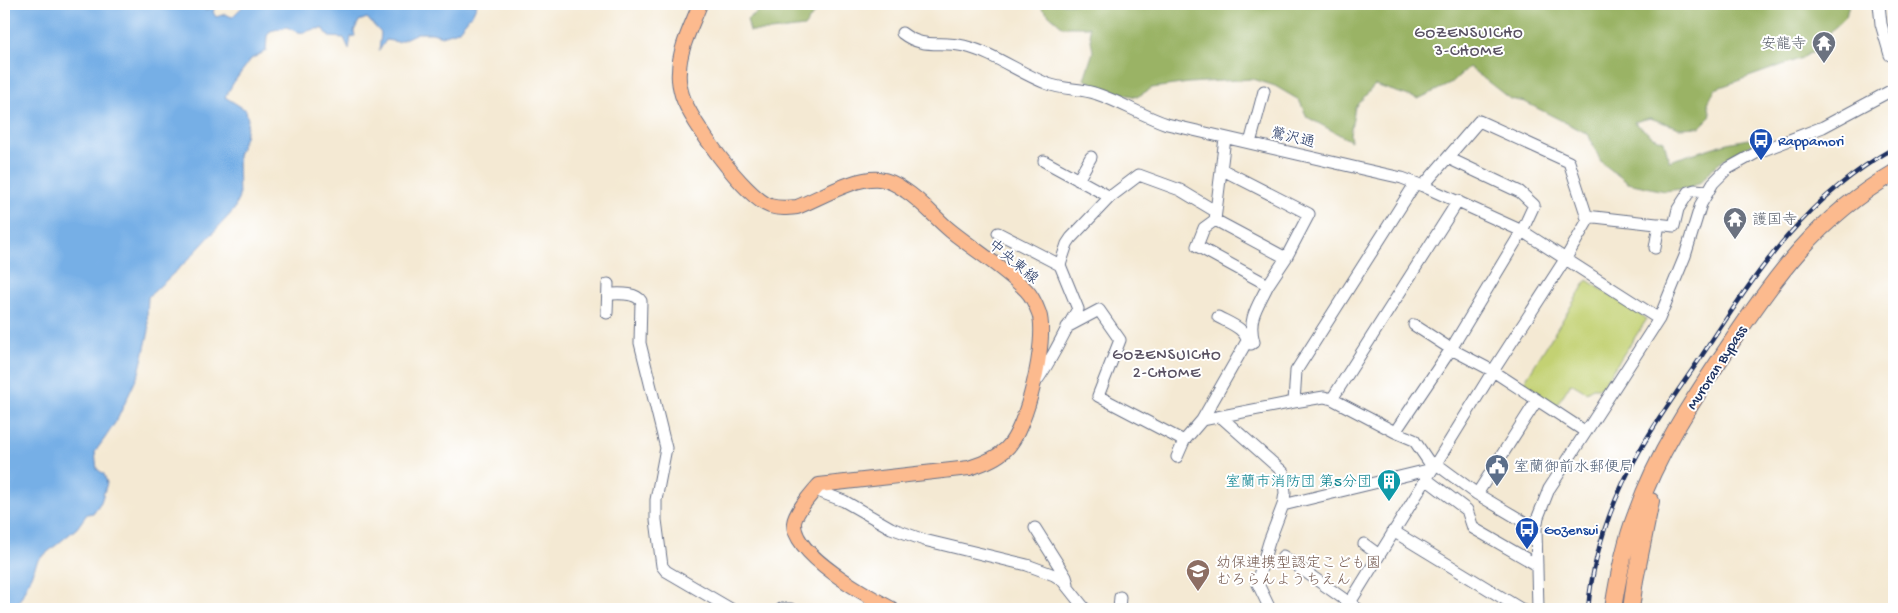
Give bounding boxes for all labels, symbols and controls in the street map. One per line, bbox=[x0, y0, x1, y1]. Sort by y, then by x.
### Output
district label: GOZENSUICHO 3-CHOME bbox=[1414, 25, 1524, 62]
temple icon: 安龍寺 bbox=[1811, 30, 1837, 64]
place label: 安龍寺 bbox=[1761, 35, 1806, 54]
street label: 鶯沢通 bbox=[1269, 124, 1317, 153]
bus stop icon: Rappamori bbox=[1748, 127, 1774, 161]
place label: Rappamori bbox=[1778, 133, 1844, 151]
temple icon: 護国寺 bbox=[1722, 206, 1748, 240]
place label: 護国寺 bbox=[1752, 211, 1797, 230]
street label: 中央東線 bbox=[984, 236, 1042, 289]
street label: Muroran Bypass bbox=[1684, 322, 1752, 414]
district label: GOZENSUICHO 2-CHOME bbox=[1112, 347, 1222, 384]
public building icon: 室蘭御前水郵便局 bbox=[1484, 453, 1510, 487]
place label: 室蘭御前水郵便局 bbox=[1514, 458, 1634, 477]
building icon: 室蘭市消防団 第5分団 bbox=[1376, 468, 1402, 502]
place label: 室蘭市消防団 第5分団 bbox=[1226, 473, 1372, 492]
bus stop icon: Gozensui bbox=[1514, 516, 1540, 550]
place label: Gozensui bbox=[1544, 522, 1599, 540]
place label: 幼保連携型認定こども園 むろらんようちえん bbox=[1216, 554, 1381, 590]
school or university icon: 幼保連携型認定こども園 むろらんようちえん bbox=[1185, 558, 1211, 592]

